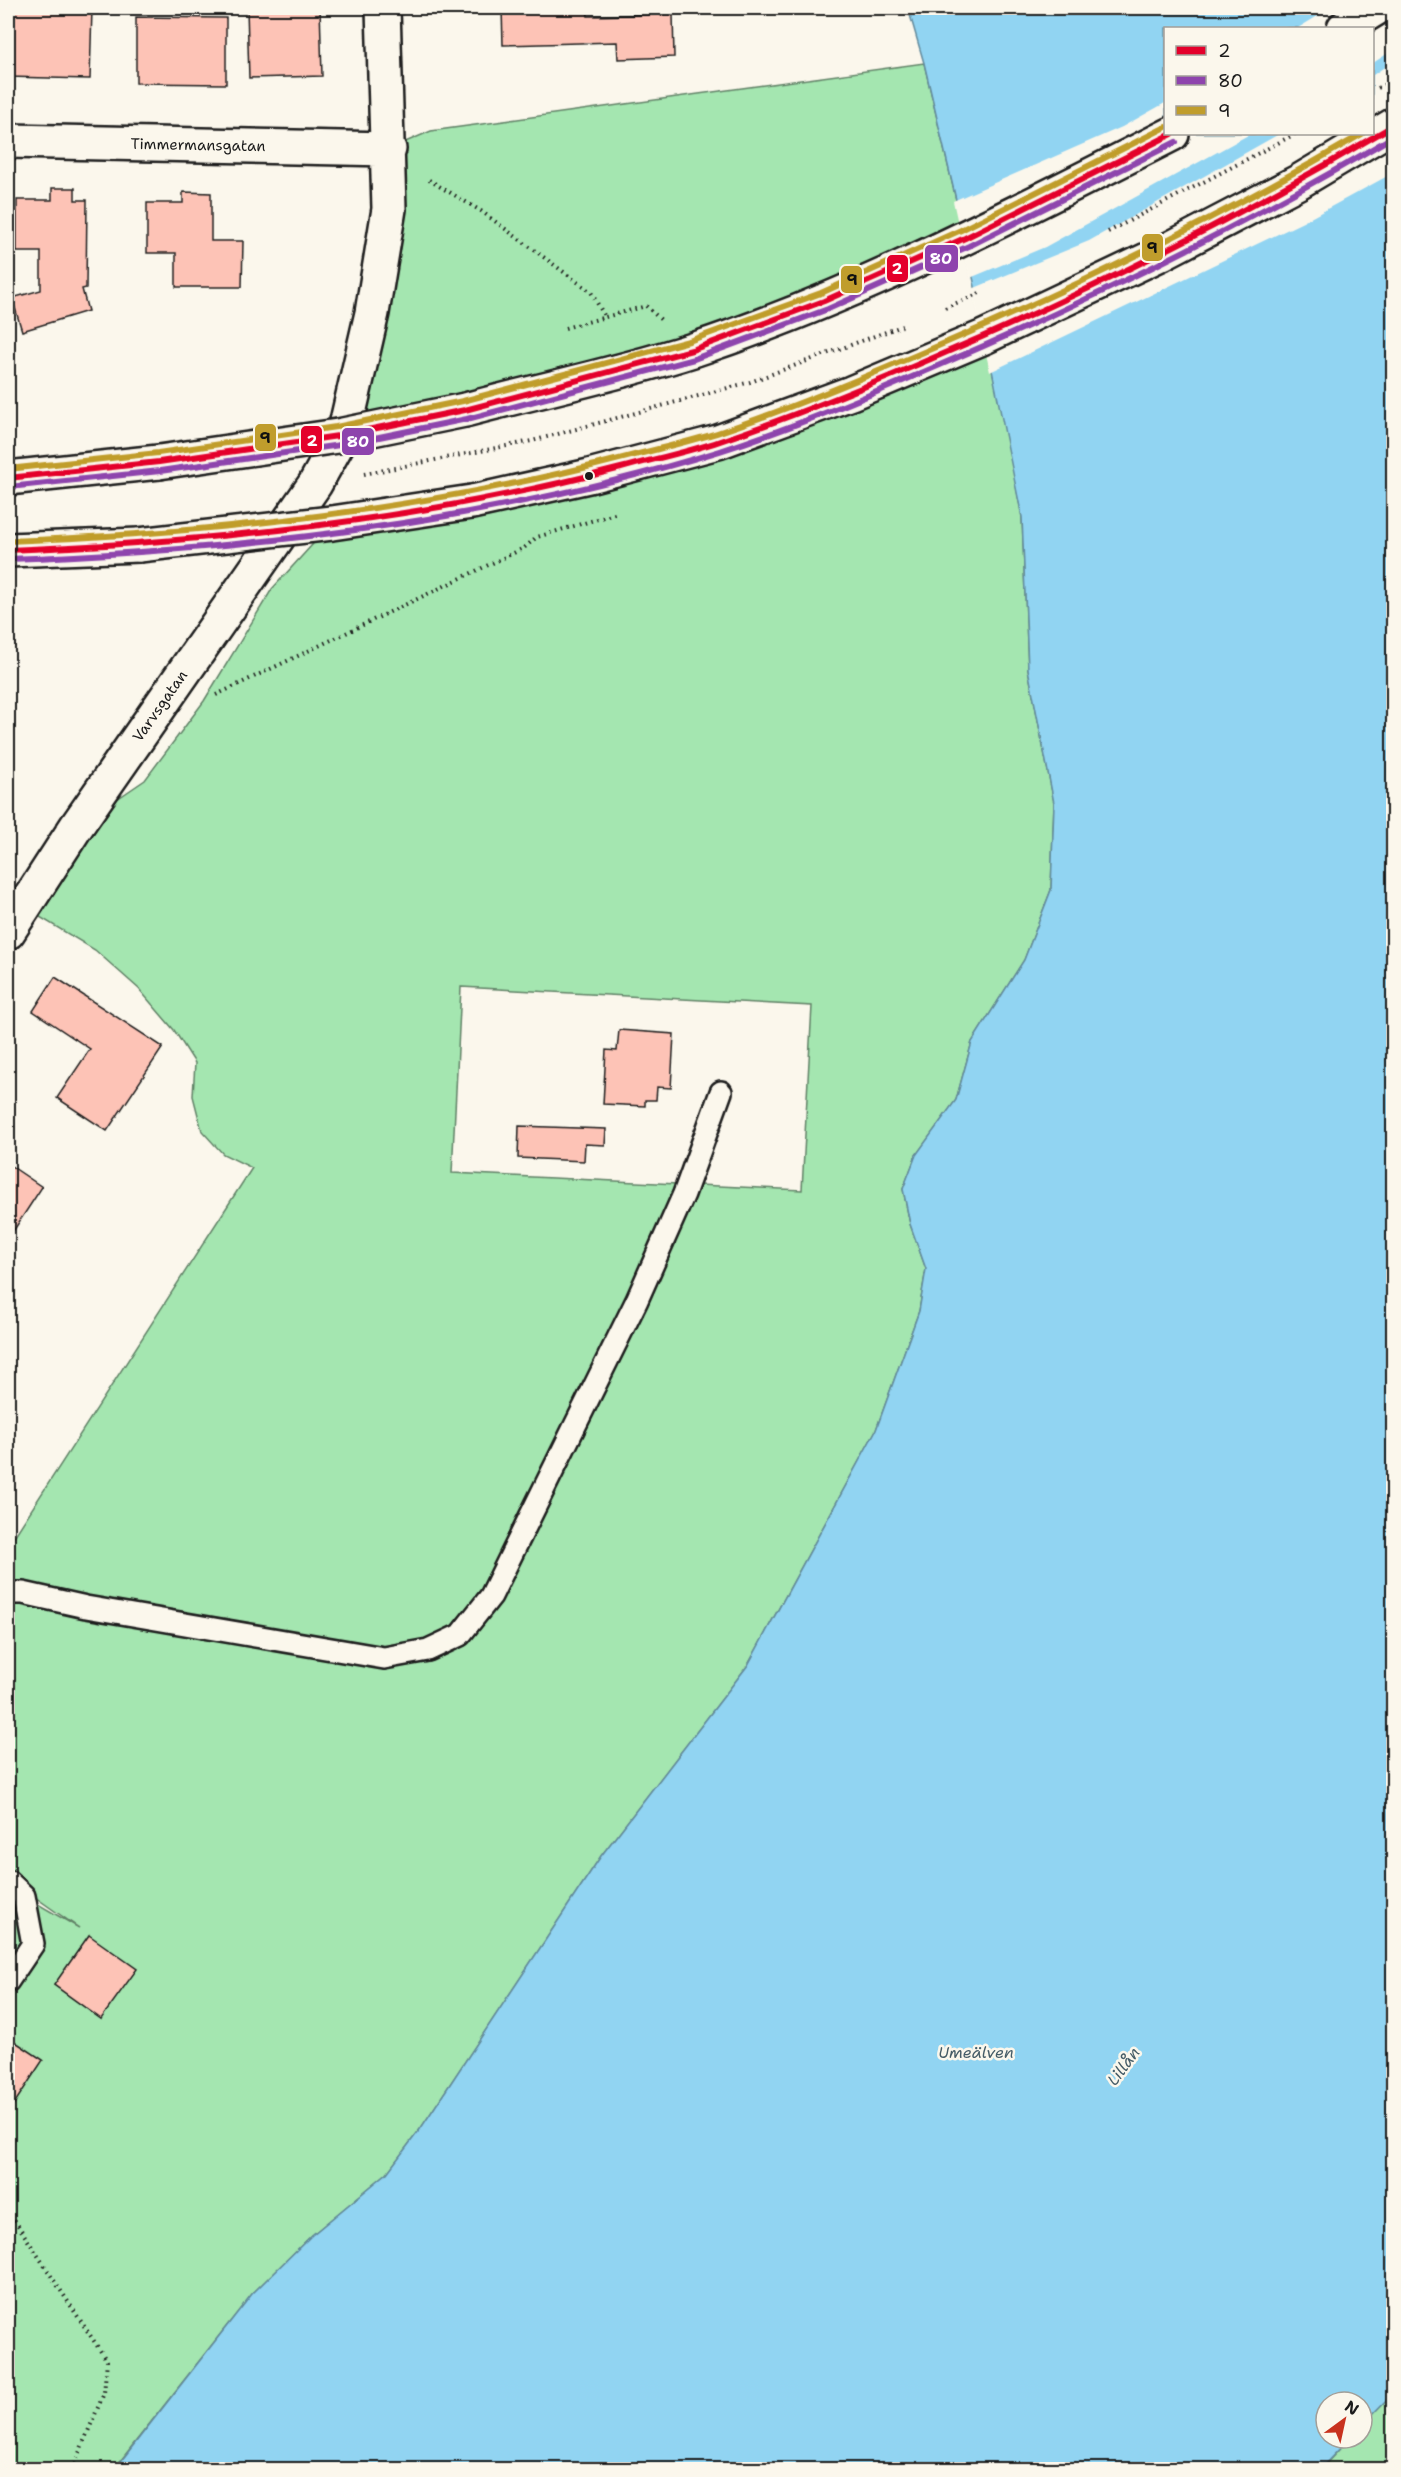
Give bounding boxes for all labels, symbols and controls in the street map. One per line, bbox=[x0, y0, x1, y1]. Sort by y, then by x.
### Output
legend bbox=[1164, 27, 1374, 135]
text: 2 bbox=[1218, 39, 1231, 63]
text: 80 bbox=[1218, 69, 1243, 93]
text: 9 bbox=[1218, 99, 1231, 123]
street label: Timmermansgatan bbox=[130, 134, 266, 156]
line badge: 9 bbox=[1141, 233, 1164, 262]
text: 9 bbox=[1146, 237, 1158, 258]
line badge: 80 bbox=[924, 244, 959, 273]
text: 80 bbox=[930, 248, 952, 269]
line badge: 2 bbox=[886, 254, 909, 283]
text: 2 bbox=[891, 258, 903, 279]
line badge: 9 bbox=[840, 265, 863, 294]
text: 9 bbox=[846, 269, 858, 290]
line badge: 9 bbox=[254, 423, 277, 452]
line badge: 2 bbox=[300, 425, 323, 454]
text: 9 bbox=[259, 427, 271, 448]
line badge: 80 bbox=[341, 427, 375, 456]
text: 2 bbox=[306, 430, 318, 451]
text: 80 bbox=[347, 431, 369, 452]
unlabelled marker bbox=[583, 470, 595, 482]
street label: Varvsgatan bbox=[128, 666, 192, 746]
water label: Umeälven bbox=[938, 2042, 1014, 2063]
water label: Lillån bbox=[1102, 2043, 1144, 2090]
north arrow bbox=[1314, 2390, 1374, 2450]
text: N bbox=[1341, 2396, 1363, 2420]

